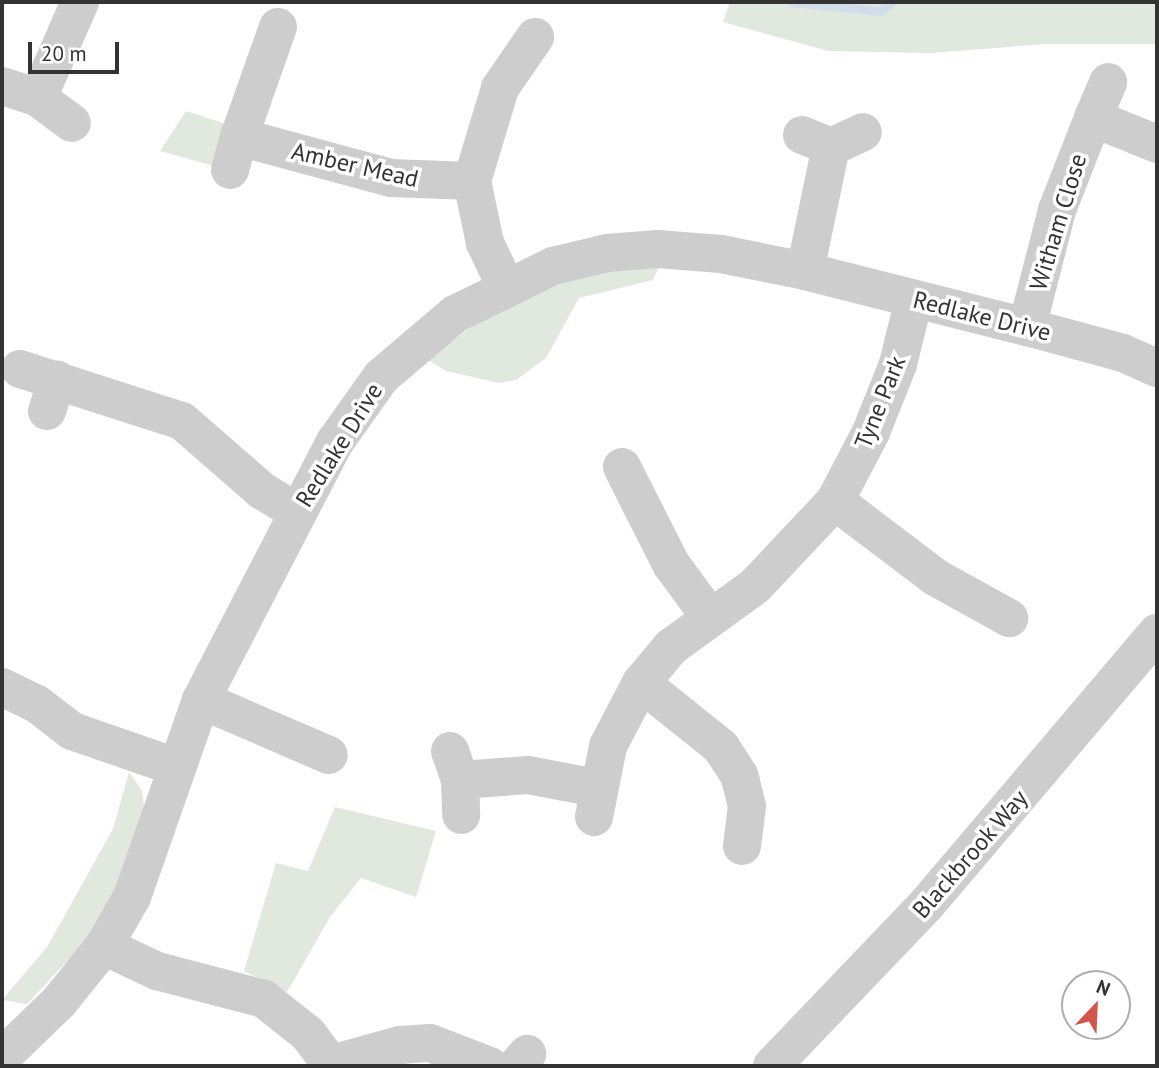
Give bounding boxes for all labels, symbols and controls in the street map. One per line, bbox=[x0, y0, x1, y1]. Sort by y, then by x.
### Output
scale bar bbox=[32, 28, 122, 72]
text: 20 m bbox=[41, 40, 87, 67]
street label: Amber Mead bbox=[289, 136, 421, 194]
street label: Witham Close bbox=[1024, 150, 1092, 294]
street label: Redlake Drive bbox=[910, 285, 1054, 347]
street label: Tyne Park bbox=[848, 352, 912, 452]
street label: Redlake Drive bbox=[289, 378, 389, 512]
street label: Blackbrook Way bbox=[906, 783, 1034, 925]
north arrow bbox=[1061, 970, 1131, 1040]
text: N bbox=[1093, 974, 1114, 1001]

